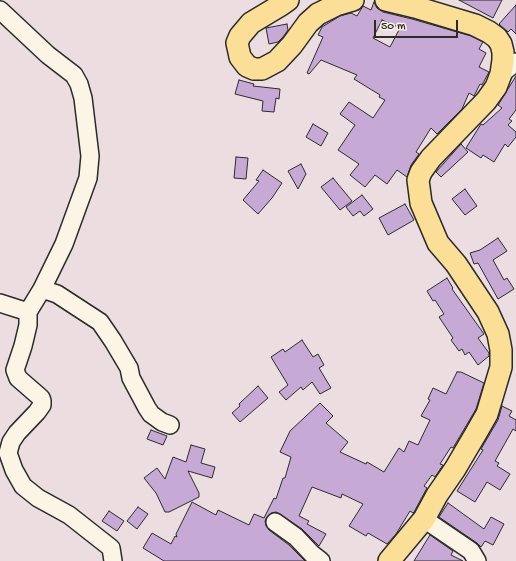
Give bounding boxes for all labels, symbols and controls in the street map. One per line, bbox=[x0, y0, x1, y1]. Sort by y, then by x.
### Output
scale bar bbox=[376, 12, 460, 38]
text: 50 m bbox=[381, 20, 406, 34]

